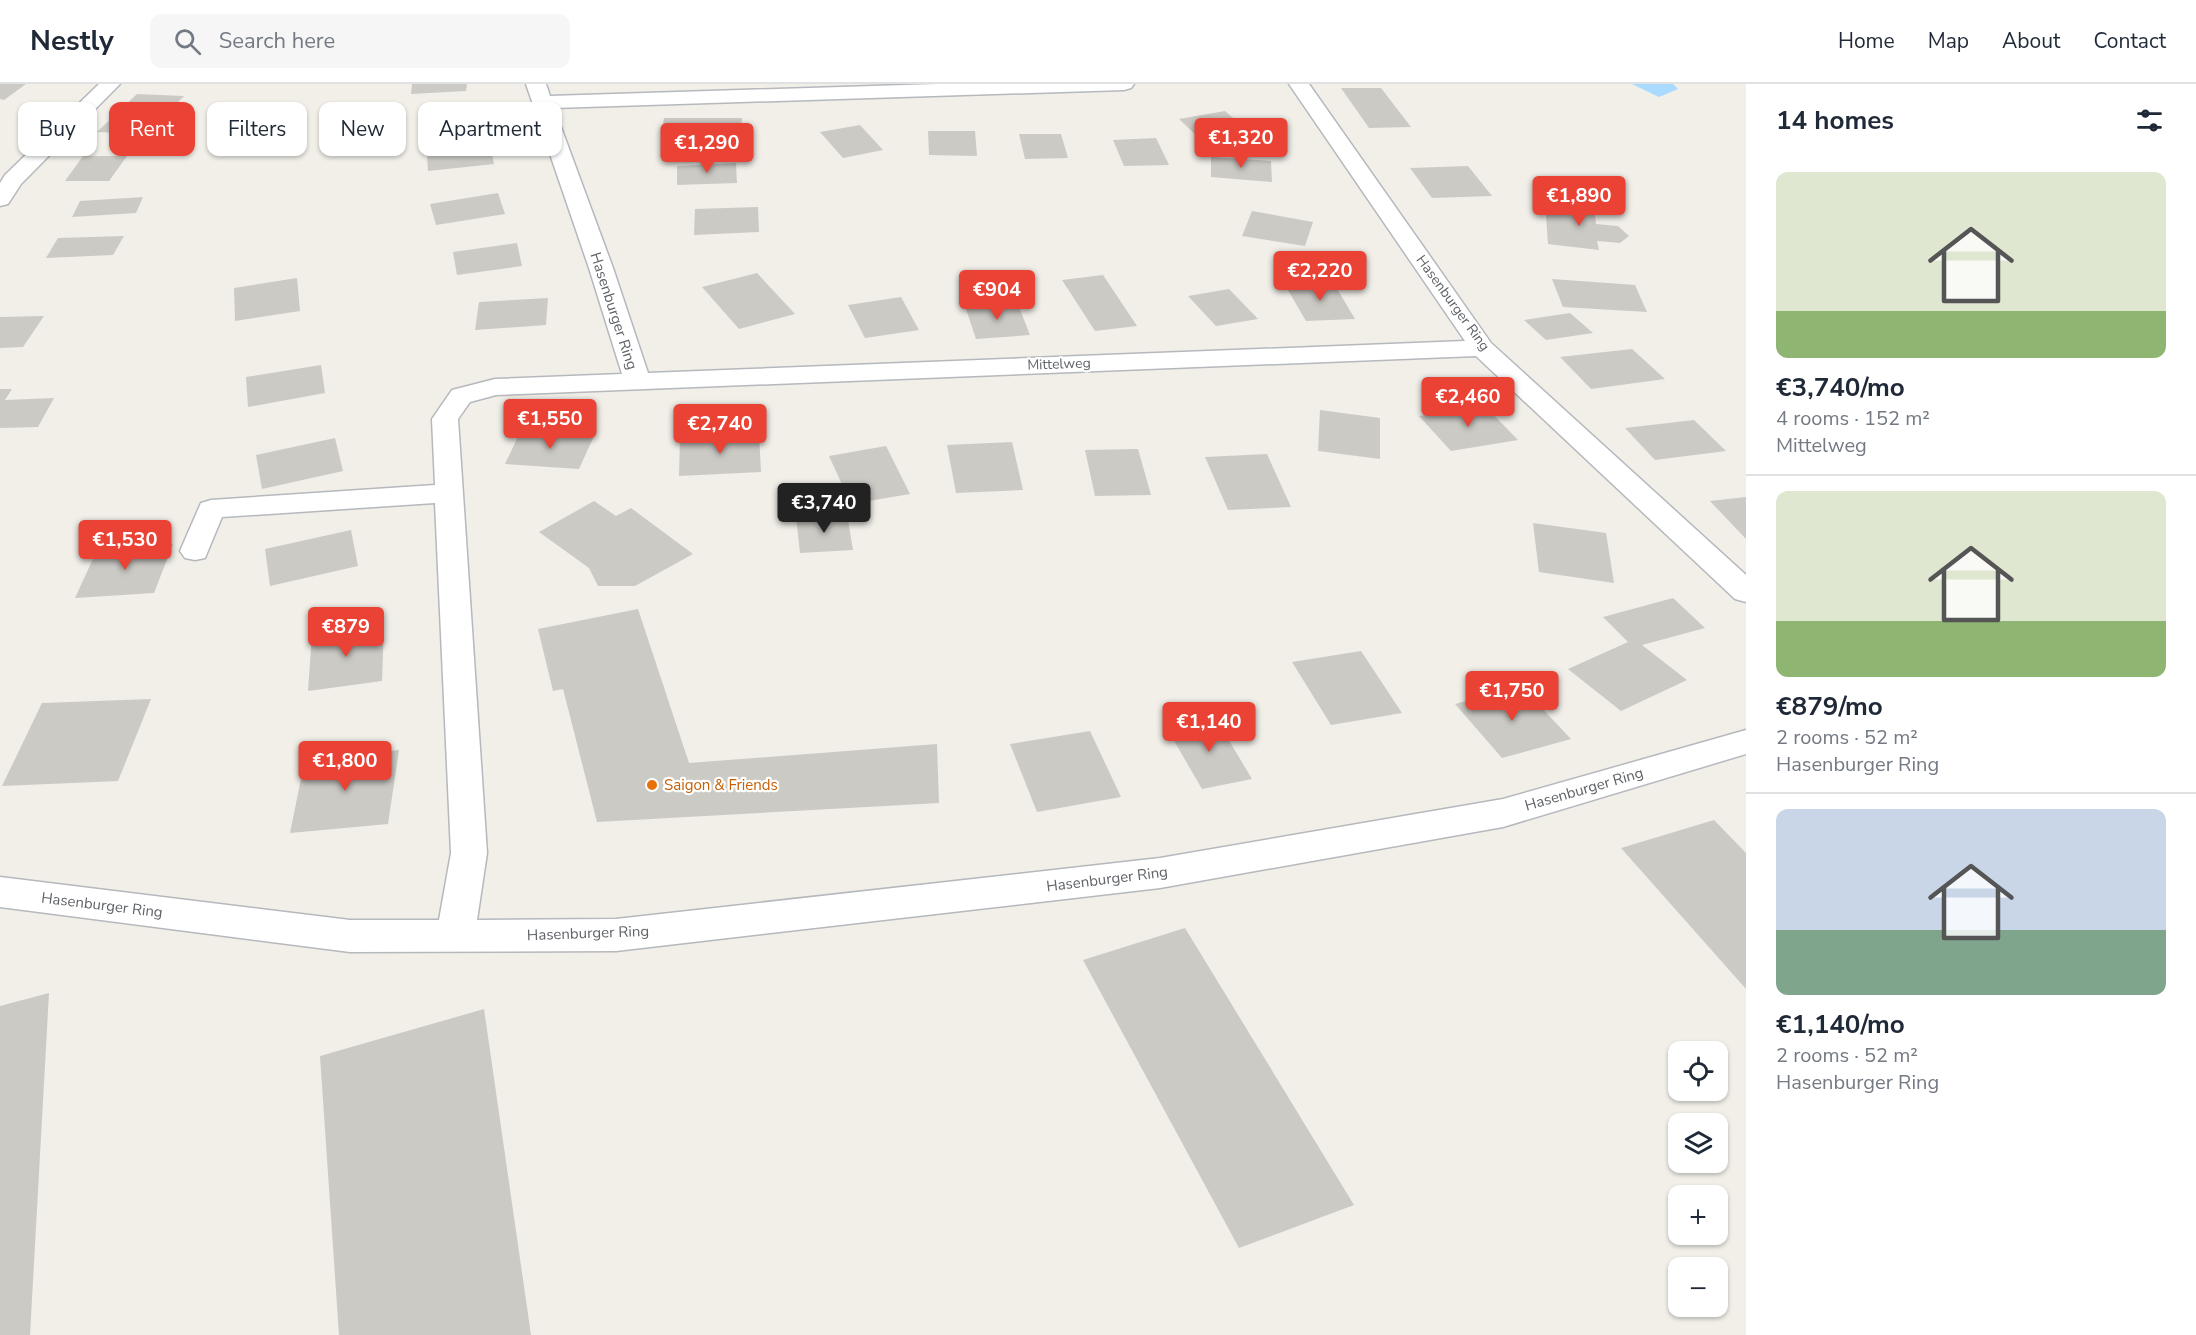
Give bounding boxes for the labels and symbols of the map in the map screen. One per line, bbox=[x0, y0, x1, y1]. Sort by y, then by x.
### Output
pin: €1,320 bbox=[1192, 118, 1290, 169]
pin: €1,290 bbox=[658, 123, 756, 174]
pin: €1,890 bbox=[1530, 176, 1628, 227]
street label: Hasenburger Ring bbox=[586, 250, 642, 372]
pin: €2,220 bbox=[1271, 251, 1369, 302]
street label: Hasenburger Ring bbox=[1412, 251, 1494, 355]
pin: €904 bbox=[961, 270, 1033, 321]
street label: Mittelweg bbox=[1027, 353, 1091, 375]
pin: €2,460 bbox=[1419, 377, 1517, 428]
pin: €1,550 bbox=[501, 399, 599, 450]
pin: €2,740 bbox=[671, 404, 769, 455]
pin: €3,740 bbox=[775, 483, 873, 534]
pin: €1,530 bbox=[76, 520, 174, 571]
pin: €879 bbox=[310, 607, 382, 658]
pin: €1,750 bbox=[1463, 671, 1561, 722]
pin: €1,140 bbox=[1160, 702, 1258, 753]
pin: €1,800 bbox=[296, 741, 394, 792]
street label: Hasenburger Ring bbox=[1522, 763, 1646, 815]
place label: Saigon & Friends bbox=[664, 775, 778, 795]
marker: Saigon & Friends bbox=[645, 778, 659, 792]
street label: Hasenburger Ring bbox=[1045, 862, 1169, 896]
street label: Hasenburger Ring bbox=[40, 888, 164, 922]
street label: Hasenburger Ring bbox=[527, 921, 649, 945]

